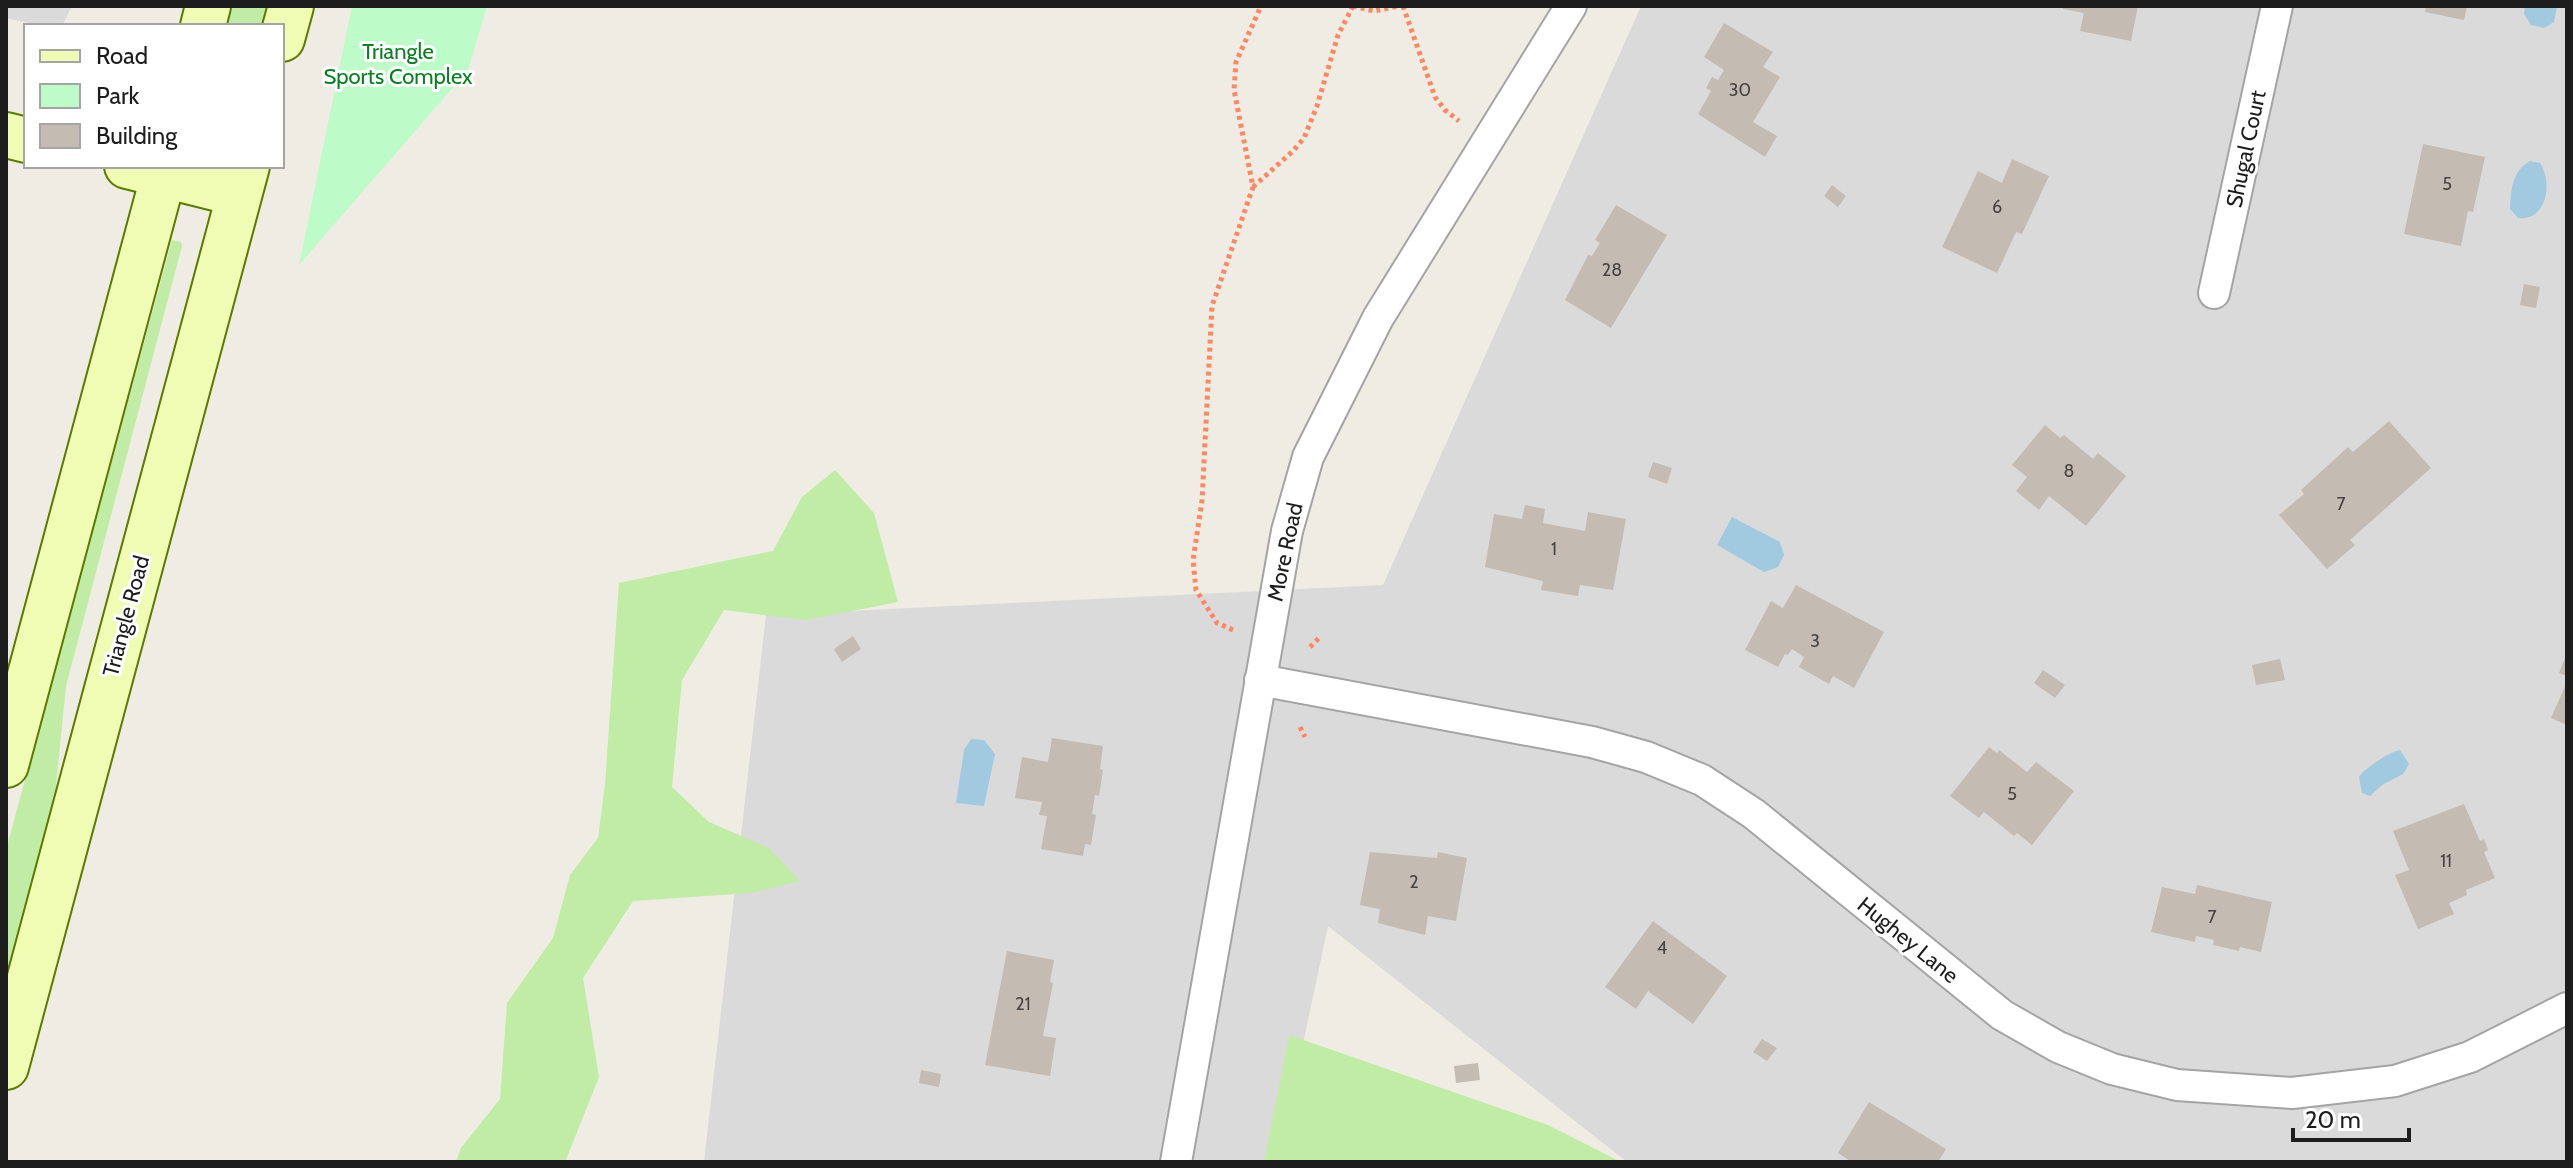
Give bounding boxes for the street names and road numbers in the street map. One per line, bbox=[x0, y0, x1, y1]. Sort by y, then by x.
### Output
street label: Shugal Court bbox=[2220, 87, 2272, 210]
street label: More Road bbox=[1261, 500, 1309, 604]
street label: Triangle Road bbox=[97, 553, 155, 679]
street label: Hughey Lane bbox=[1852, 891, 1964, 989]

